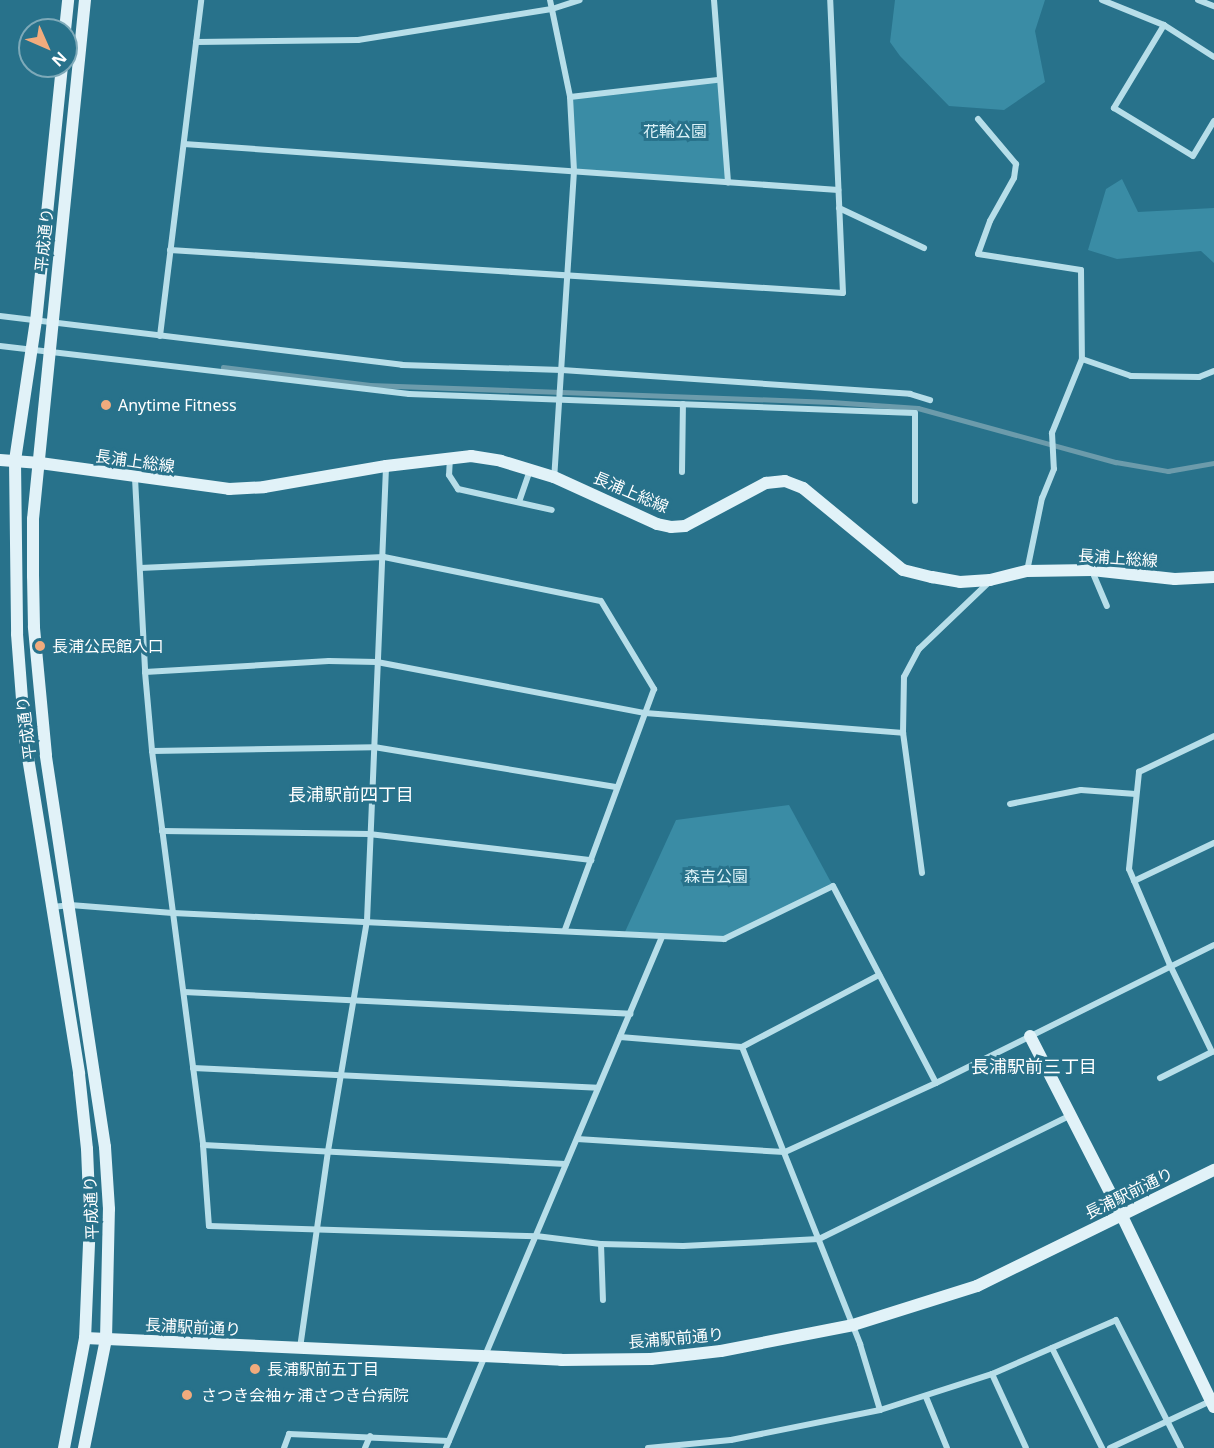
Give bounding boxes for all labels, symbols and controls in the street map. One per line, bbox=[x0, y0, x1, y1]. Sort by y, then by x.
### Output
north arrow bbox=[18, 18, 78, 78]
text: N bbox=[47, 47, 72, 72]
park label: 花輪公園 bbox=[643, 121, 707, 141]
street label: 平成通り bbox=[31, 207, 57, 273]
place label: Anytime Fitness bbox=[118, 395, 237, 415]
marker: Anytime Fitness bbox=[99, 398, 113, 412]
street label: 長浦上総線 bbox=[94, 446, 176, 476]
street label: 長浦上総線 bbox=[590, 468, 672, 516]
street label: 長浦上総線 bbox=[1077, 546, 1159, 570]
place label: 長浦公民館入口 bbox=[52, 636, 164, 656]
marker: 長浦公民館入口 bbox=[33, 639, 47, 653]
street label: 平成通り bbox=[13, 695, 39, 761]
district label: 長浦駅前四丁目 bbox=[288, 783, 414, 805]
park label: 森吉公園 bbox=[684, 866, 748, 886]
district label: 長浦駅前三丁目 bbox=[971, 1055, 1097, 1077]
street label: 長浦駅前通り bbox=[1082, 1163, 1176, 1223]
street label: 平成通り bbox=[80, 1176, 102, 1240]
street label: 長浦駅前通り bbox=[145, 1315, 241, 1339]
street label: 長浦駅前通り bbox=[627, 1324, 725, 1352]
place label: 長浦駅前五丁目 bbox=[267, 1359, 379, 1379]
marker: 長浦駅前五丁目 bbox=[248, 1362, 262, 1376]
place label: さつき会袖ヶ浦さつき台病院 bbox=[201, 1385, 409, 1405]
marker: さつき会袖ヶ浦さつき台病院 bbox=[178, 1386, 196, 1404]

